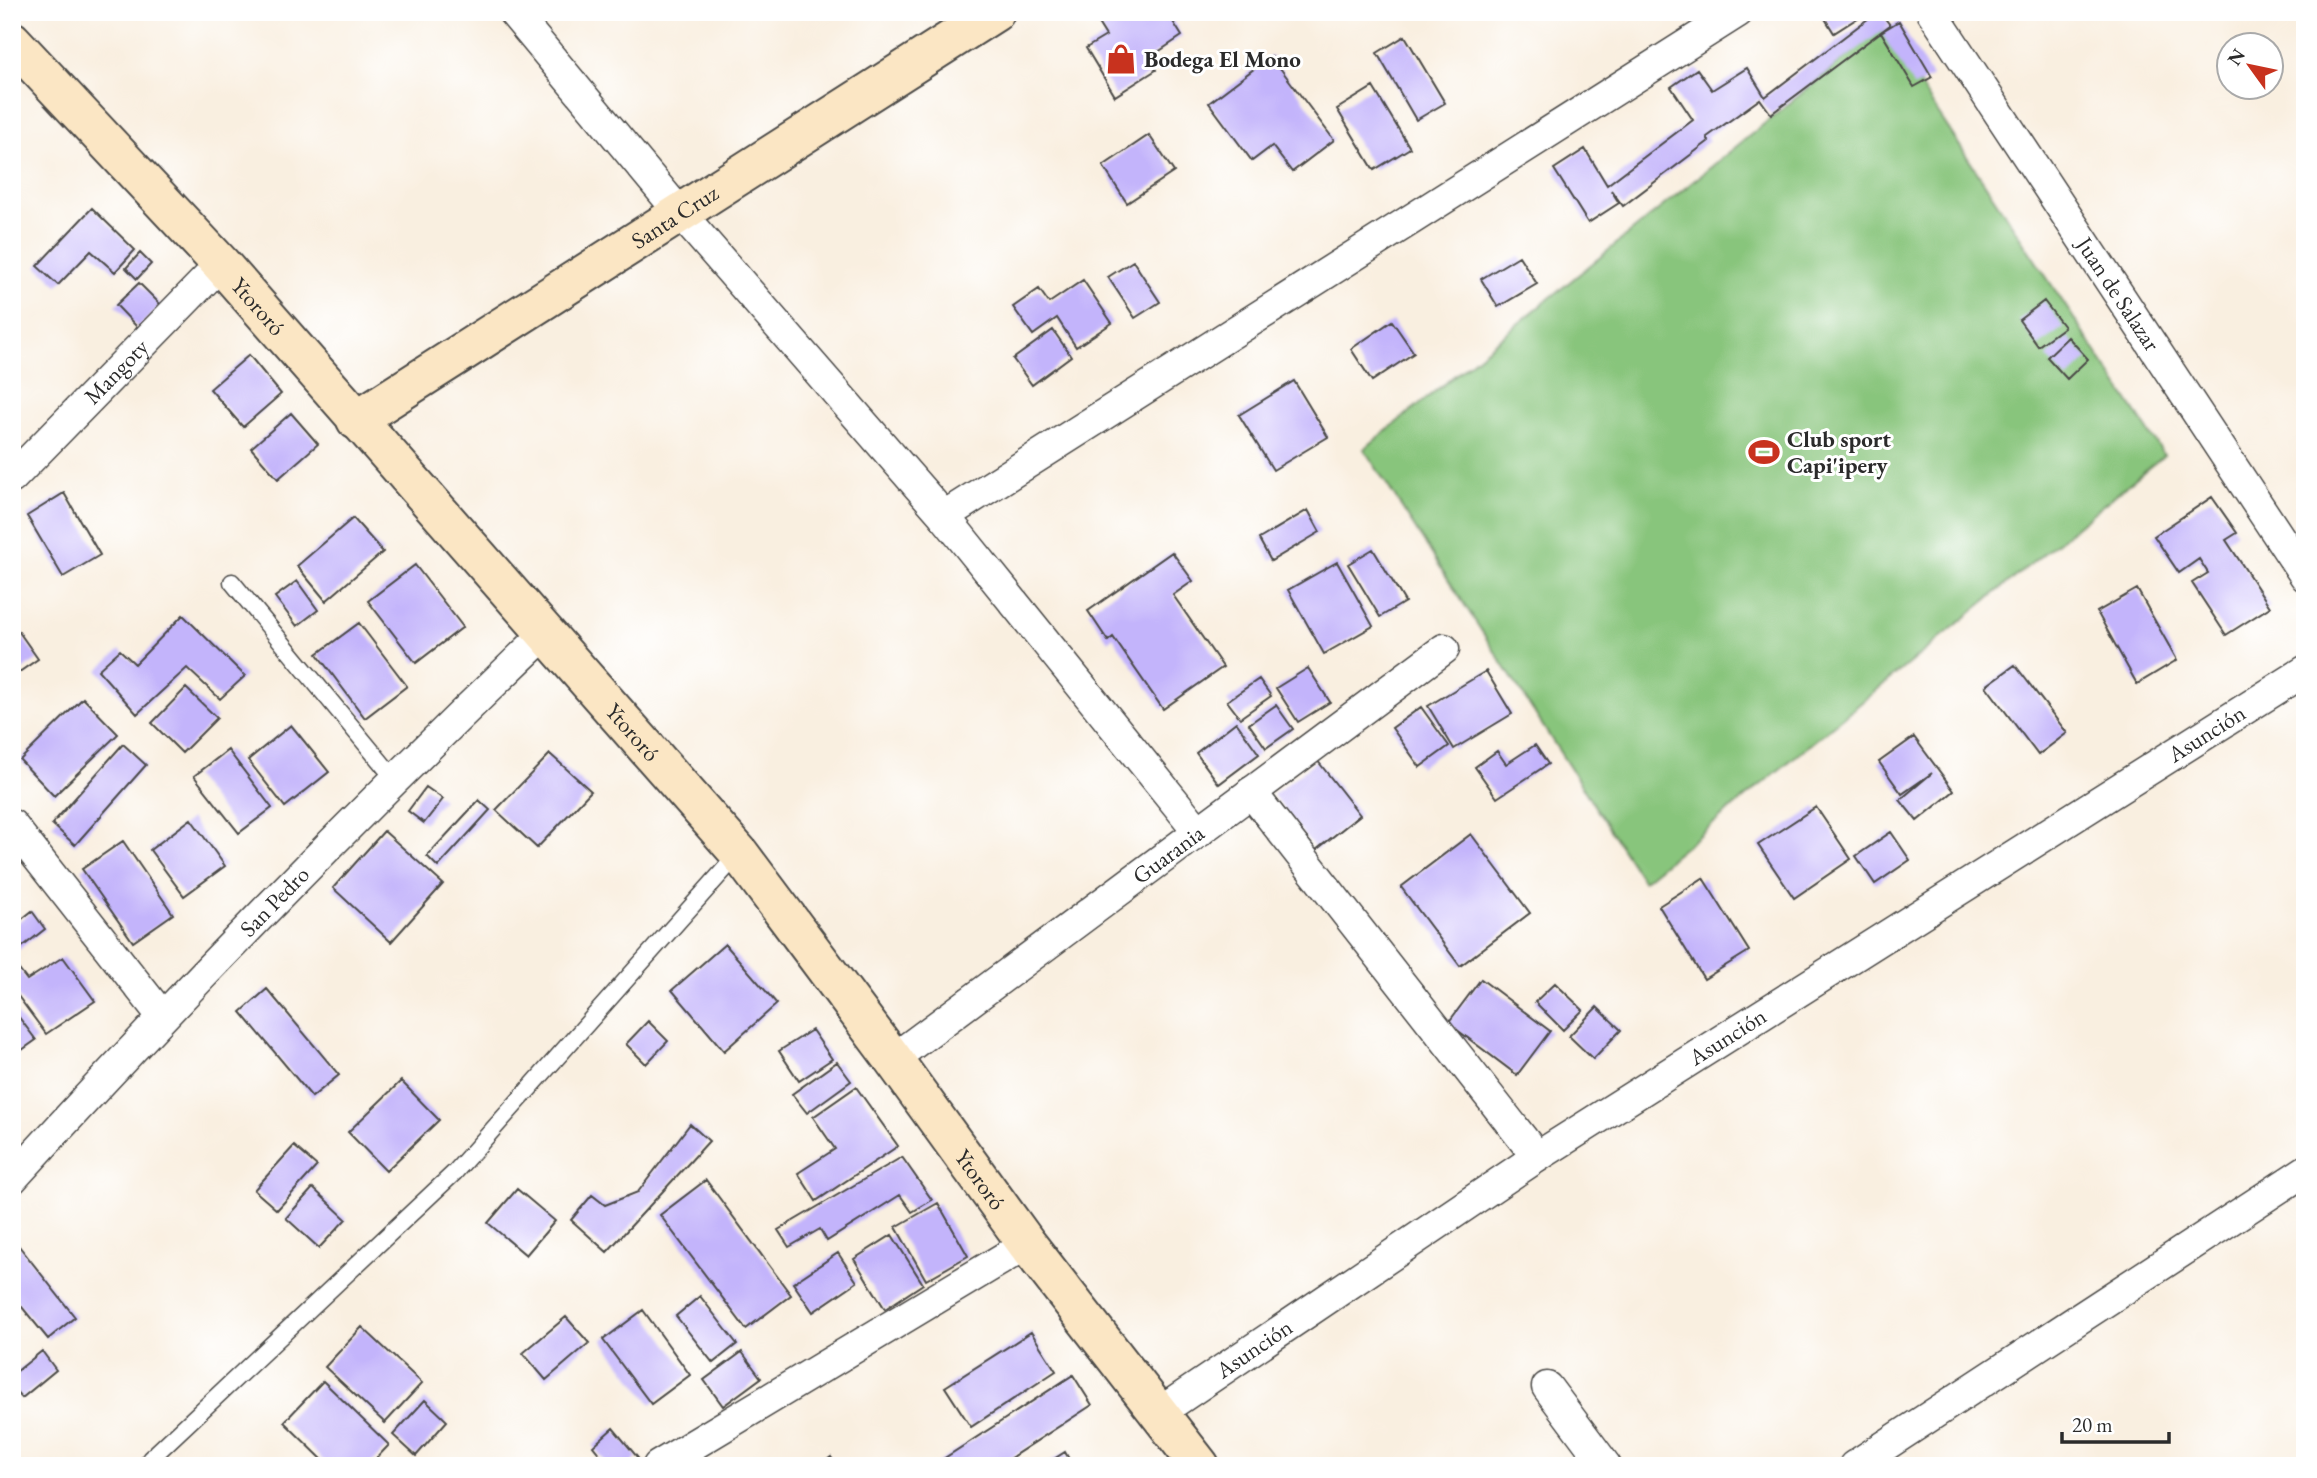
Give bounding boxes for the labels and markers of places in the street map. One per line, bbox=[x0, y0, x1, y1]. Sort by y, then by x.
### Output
shop icon: Bodega El Mono bbox=[1104, 42, 1138, 76]
place label: Bodega El Mono bbox=[1144, 44, 1301, 74]
place label: Club sport Capi'ipery bbox=[1787, 424, 1891, 480]
sports icon: Club sport Capi'ipery bbox=[1747, 435, 1781, 469]

